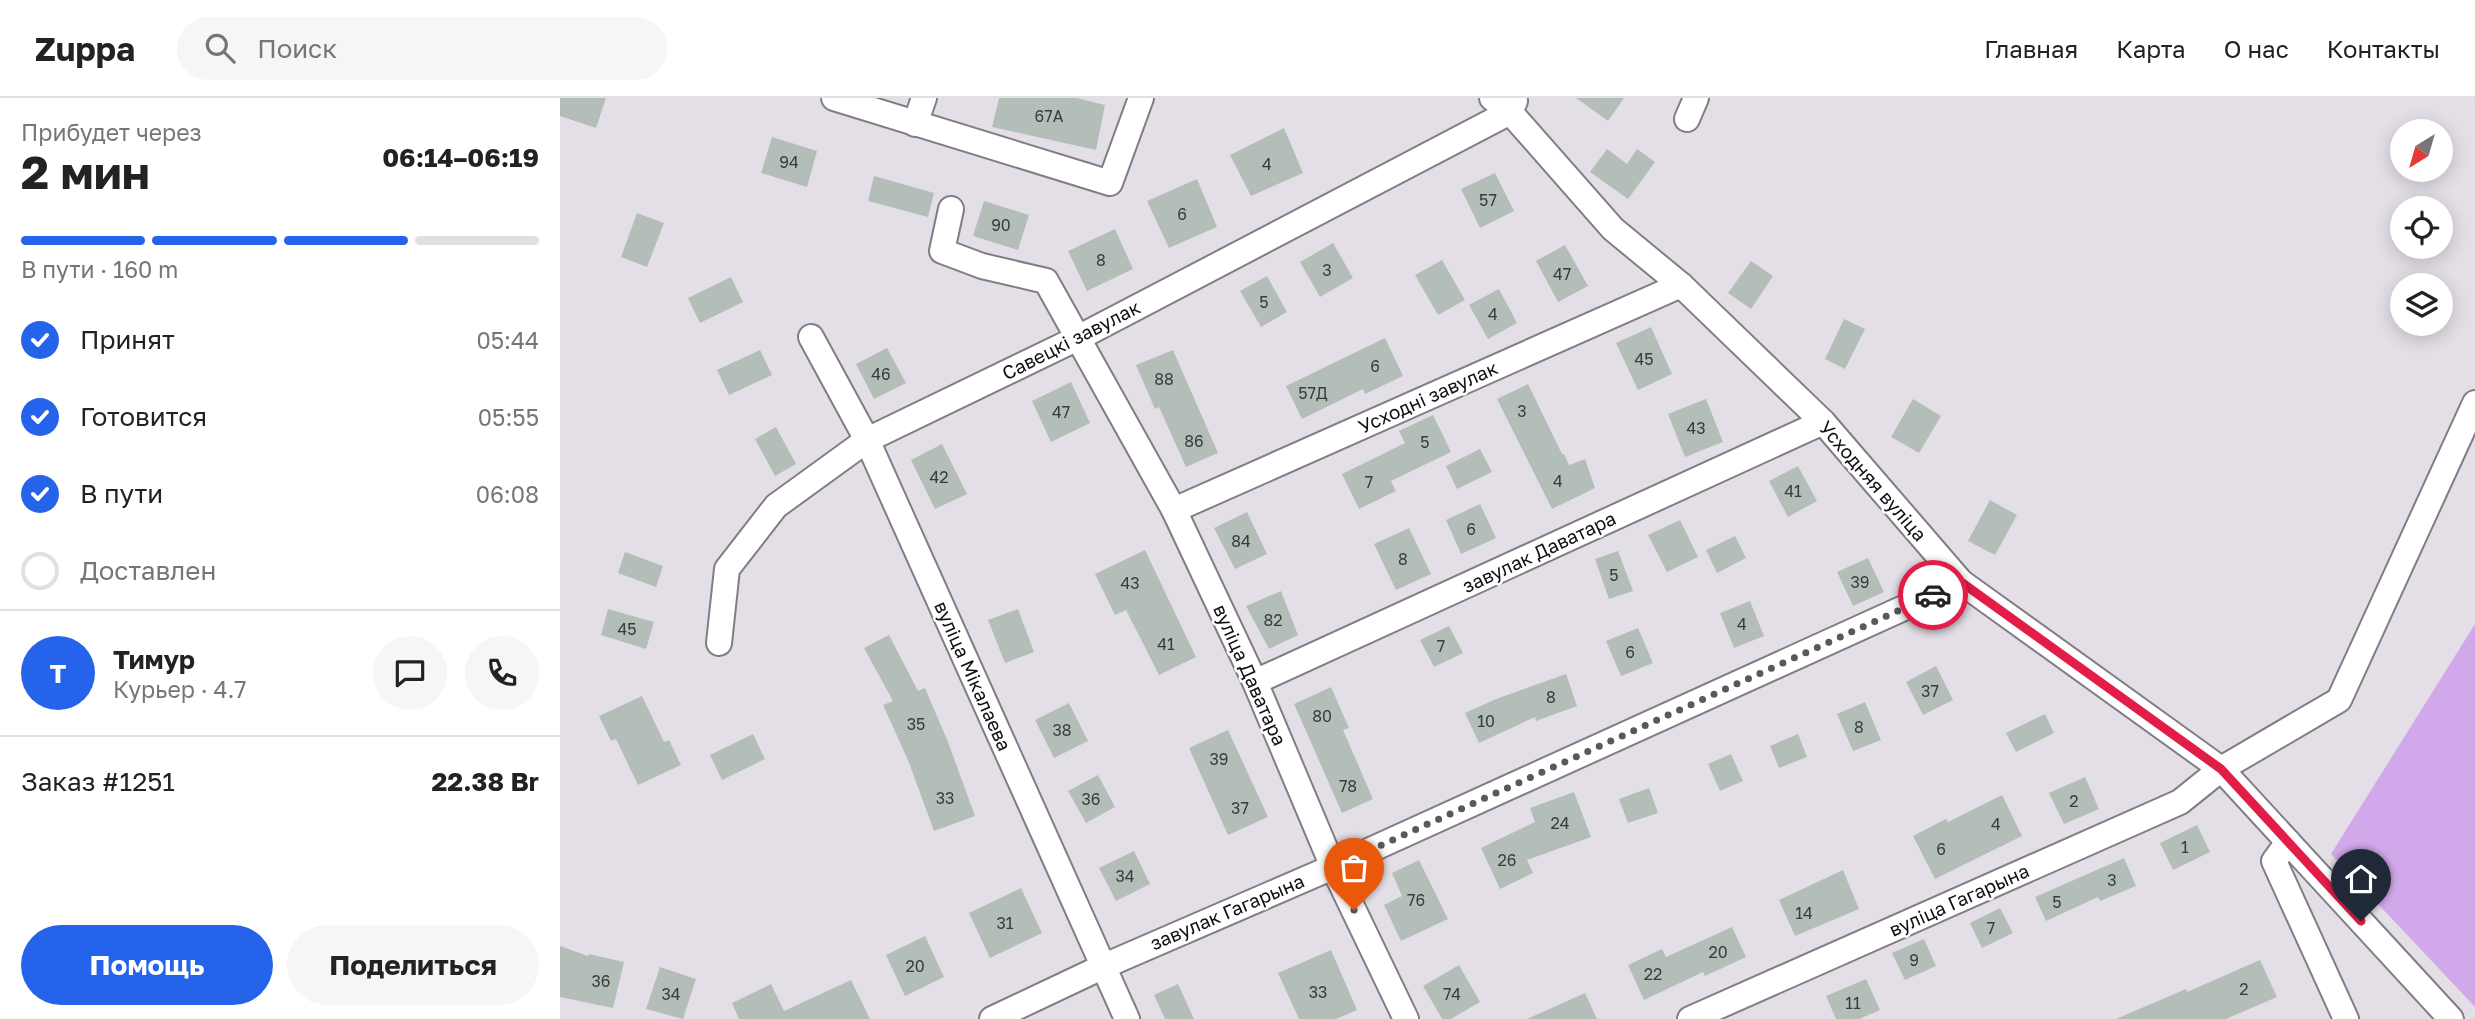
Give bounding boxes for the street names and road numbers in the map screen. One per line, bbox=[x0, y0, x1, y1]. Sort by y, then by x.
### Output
street label: Савецкі завулак bbox=[998, 295, 1144, 384]
street label: Усходні завулак bbox=[1355, 355, 1501, 438]
street label: Усходняя вуліца bbox=[1815, 416, 1932, 546]
street label: завулак Даватара bbox=[1458, 506, 1619, 597]
street label: вуліца Мікалаева bbox=[930, 597, 1017, 754]
street label: вуліца Даватара bbox=[1209, 601, 1292, 749]
street label: вуліца Гагарына bbox=[1885, 858, 2032, 941]
street label: завулак Гагарына bbox=[1146, 869, 1307, 954]

